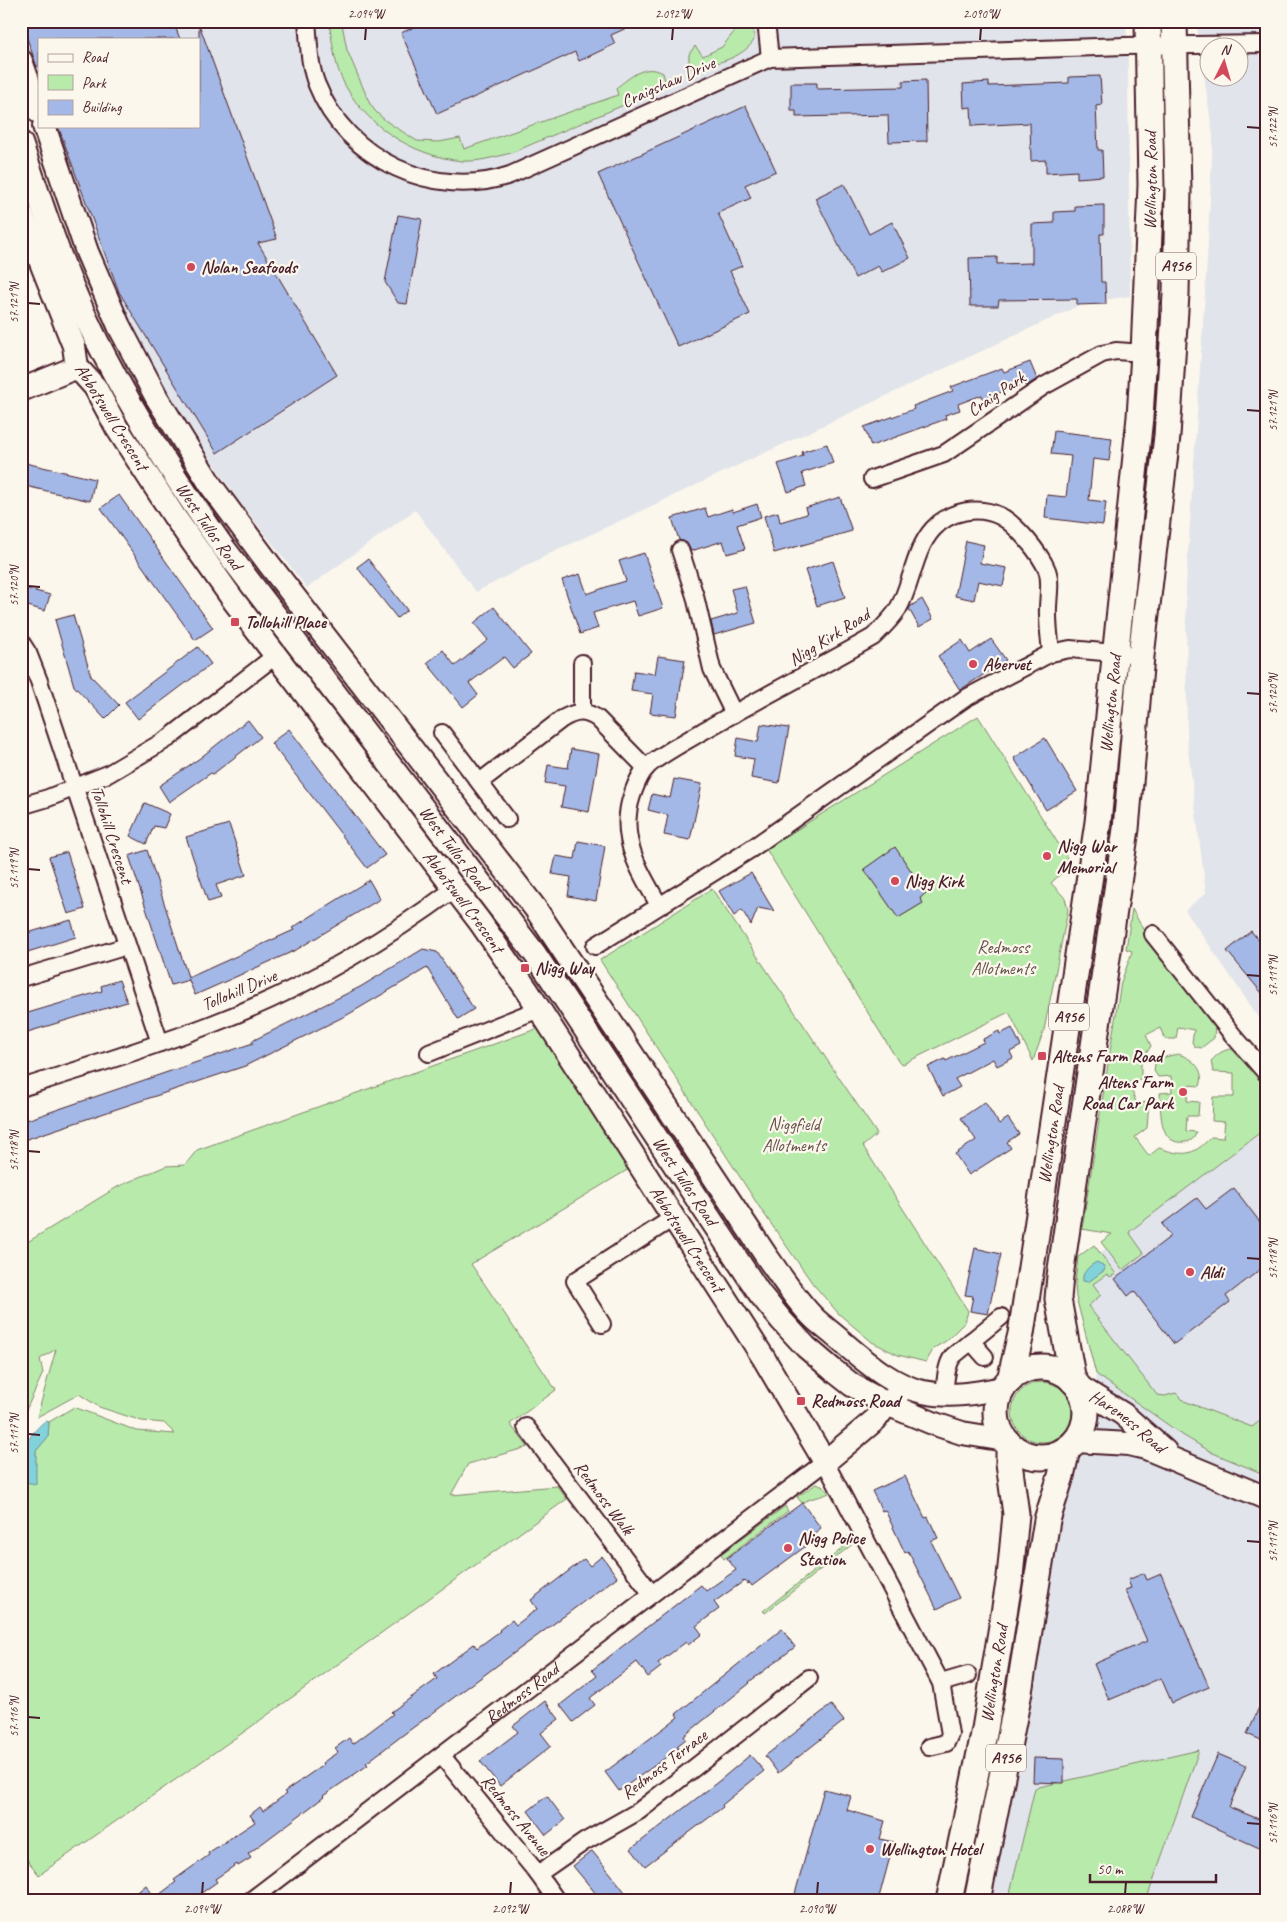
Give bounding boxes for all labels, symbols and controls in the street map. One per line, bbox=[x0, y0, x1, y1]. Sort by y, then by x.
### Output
text: 2.094°W bbox=[348, 6, 386, 22]
text: 2.092°W bbox=[655, 6, 693, 22]
text: 2.090°W bbox=[963, 6, 1001, 22]
legend bbox=[38, 38, 200, 128]
north arrow bbox=[1200, 38, 1250, 88]
text: N bbox=[1220, 41, 1232, 59]
text: Road bbox=[82, 48, 109, 67]
street label: Craigshaw Drive bbox=[618, 51, 719, 112]
text: Park bbox=[82, 74, 107, 93]
text: Building bbox=[82, 98, 122, 117]
text: 57.122°N bbox=[1265, 106, 1281, 148]
street label: Wellington Road bbox=[1138, 128, 1162, 230]
road number: A956 bbox=[1156, 252, 1196, 280]
place label: Nolan Seafoods bbox=[201, 256, 298, 278]
marker: Nolan Seafoods bbox=[185, 261, 197, 273]
text: 57.121°N bbox=[6, 281, 22, 323]
street label: Abbotswell Crescent bbox=[70, 359, 155, 477]
street label: Craig Park bbox=[963, 366, 1030, 421]
text: 57.121°N bbox=[1265, 389, 1281, 431]
street label: West Tullos Road bbox=[171, 478, 249, 577]
text: 57.120°N bbox=[6, 564, 22, 606]
street label: Nigg Kirk Road bbox=[784, 602, 876, 671]
place label: Tollohill Place bbox=[245, 611, 328, 633]
marker: Tollohill Place bbox=[229, 616, 241, 628]
street label: Wellington Road bbox=[1094, 651, 1127, 754]
place label: Abervet bbox=[983, 653, 1033, 675]
marker: Abervet bbox=[967, 658, 979, 670]
text: 57.120°N bbox=[1265, 672, 1281, 714]
street label: Tollohill Crescent bbox=[86, 784, 139, 888]
street label: West Tullos Road bbox=[414, 801, 496, 898]
place label: Nigg War Memorial bbox=[1057, 835, 1119, 878]
street label: Abbotswell Crescent bbox=[418, 846, 511, 960]
text: 57.119°N bbox=[6, 847, 22, 889]
marker: Nigg War Memorial bbox=[1041, 850, 1053, 862]
place label: Nigg Kirk bbox=[905, 870, 966, 892]
marker: Nigg Kirk bbox=[889, 875, 901, 887]
park label: Redmoss Allotments bbox=[971, 936, 1037, 979]
text: 57.119°N bbox=[1265, 954, 1281, 996]
place label: Nigg Way bbox=[535, 957, 596, 979]
marker: Nigg Way bbox=[519, 962, 531, 974]
street label: Tollohill Drive bbox=[198, 964, 281, 1016]
road number: A956 bbox=[1049, 1004, 1089, 1030]
place label: Altens Farm Road bbox=[1052, 1045, 1165, 1067]
marker: Altens Farm Road bbox=[1036, 1050, 1048, 1062]
place label: Altens Farm Road Car Park bbox=[1081, 1071, 1175, 1114]
street label: Wellington Road bbox=[1033, 1082, 1070, 1185]
marker: Altens Farm Road Car Park bbox=[1177, 1086, 1189, 1098]
park label: Niggfield Allotments bbox=[762, 1113, 828, 1156]
text: 57.118°N bbox=[6, 1129, 22, 1171]
street label: West Tullos Road bbox=[648, 1132, 724, 1232]
street label: Abbotswell Crescent bbox=[645, 1182, 731, 1299]
text: 57.118°N bbox=[1265, 1237, 1281, 1279]
place label: Aldi bbox=[1200, 1261, 1226, 1283]
marker: Aldi bbox=[1184, 1266, 1196, 1278]
street label: Hareness Road bbox=[1085, 1385, 1173, 1460]
place label: Redmoss Road bbox=[811, 1390, 904, 1412]
marker: Redmoss Road bbox=[795, 1395, 807, 1407]
text: 57.117°N bbox=[6, 1412, 22, 1454]
street label: Redmoss Walk bbox=[569, 1457, 640, 1540]
text: 57.117°N bbox=[1265, 1520, 1281, 1562]
place label: Nigg Police Station bbox=[798, 1527, 866, 1570]
marker: Nigg Police Station bbox=[782, 1542, 794, 1554]
street label: Wellington Road bbox=[975, 1620, 1013, 1724]
street label: Redmoss Road bbox=[480, 1656, 566, 1729]
text: 57.116°N bbox=[6, 1695, 22, 1737]
street label: Redmoss Terrace bbox=[616, 1724, 712, 1804]
road number: A956 bbox=[986, 1745, 1026, 1772]
street label: Redmoss Avenue bbox=[477, 1770, 556, 1861]
text: 57.116°N bbox=[1265, 1802, 1281, 1844]
place label: Wellington Hotel bbox=[880, 1838, 985, 1860]
marker: Wellington Hotel bbox=[864, 1843, 876, 1855]
scale bar bbox=[1090, 1852, 1216, 1884]
text: 50 m bbox=[1097, 1860, 1124, 1879]
text: 2.094°W bbox=[184, 1901, 222, 1917]
text: 2.092°W bbox=[492, 1901, 530, 1917]
text: 2.090°W bbox=[799, 1901, 837, 1917]
text: 2.088°W bbox=[1107, 1901, 1145, 1917]

